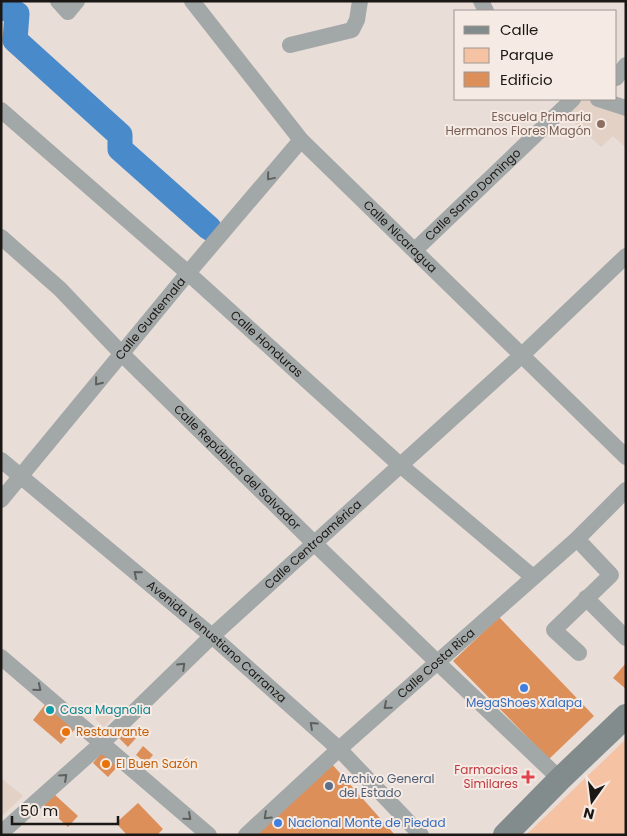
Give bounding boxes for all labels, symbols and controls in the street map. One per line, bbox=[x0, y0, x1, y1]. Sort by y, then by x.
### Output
legend bbox=[454, 10, 617, 100]
text: Calle bbox=[500, 19, 538, 40]
text: Parque bbox=[500, 44, 553, 65]
text: Edificio bbox=[500, 69, 553, 90]
place label: Escuela Primaria Hermanos Flores Magón bbox=[445, 108, 591, 139]
marker: Escuela Primaria Hermanos Flores Magón bbox=[595, 118, 607, 130]
street label: Calle Santo Domingo bbox=[421, 144, 525, 244]
one-way arrow bbox=[266, 171, 275, 180]
street label: Calle Nicaragua bbox=[360, 196, 441, 276]
street label: Calle Guatemala bbox=[111, 273, 189, 363]
street label: Calle Honduras bbox=[227, 306, 307, 381]
one-way arrow bbox=[96, 376, 104, 385]
street label: Calle República del Salvador bbox=[170, 400, 305, 534]
street label: Calle Centroamérica bbox=[260, 496, 365, 593]
one-way arrow bbox=[134, 571, 143, 579]
street label: Avenida Venustiano Carranza bbox=[144, 576, 290, 706]
street label: Calle Costa Rica bbox=[393, 624, 478, 702]
one-way arrow bbox=[176, 663, 185, 672]
marker: MegaShoes Xalapa bbox=[518, 682, 530, 694]
one-way arrow bbox=[33, 683, 42, 692]
place label: MegaShoes Xalapa bbox=[466, 694, 582, 711]
one-way arrow bbox=[384, 700, 393, 709]
place label: Casa Magnolia bbox=[60, 701, 151, 718]
marker: Casa Magnolia bbox=[44, 704, 56, 716]
place label: Restaurante bbox=[76, 723, 149, 740]
one-way arrow bbox=[310, 723, 319, 731]
marker: Restaurante bbox=[60, 726, 72, 738]
place label: El Buen Sazón bbox=[116, 755, 198, 772]
marker: El Buen Sazón bbox=[100, 758, 112, 770]
place label: Farmacias Similares bbox=[454, 761, 518, 792]
place label: Archivo General del Estado bbox=[339, 770, 435, 801]
marker: Farmacias Similares bbox=[522, 771, 534, 783]
one-way arrow bbox=[58, 774, 67, 783]
north arrow bbox=[567, 776, 617, 826]
marker: Archivo General del Estado bbox=[323, 780, 335, 792]
scale bar bbox=[12, 794, 119, 826]
text: 50 m bbox=[20, 800, 58, 821]
text: N bbox=[581, 803, 596, 825]
one-way arrow bbox=[264, 810, 273, 819]
one-way arrow bbox=[183, 811, 192, 820]
place label: Nacional Monte de Piedad bbox=[288, 814, 446, 831]
marker: Nacional Monte de Piedad bbox=[272, 817, 284, 829]

